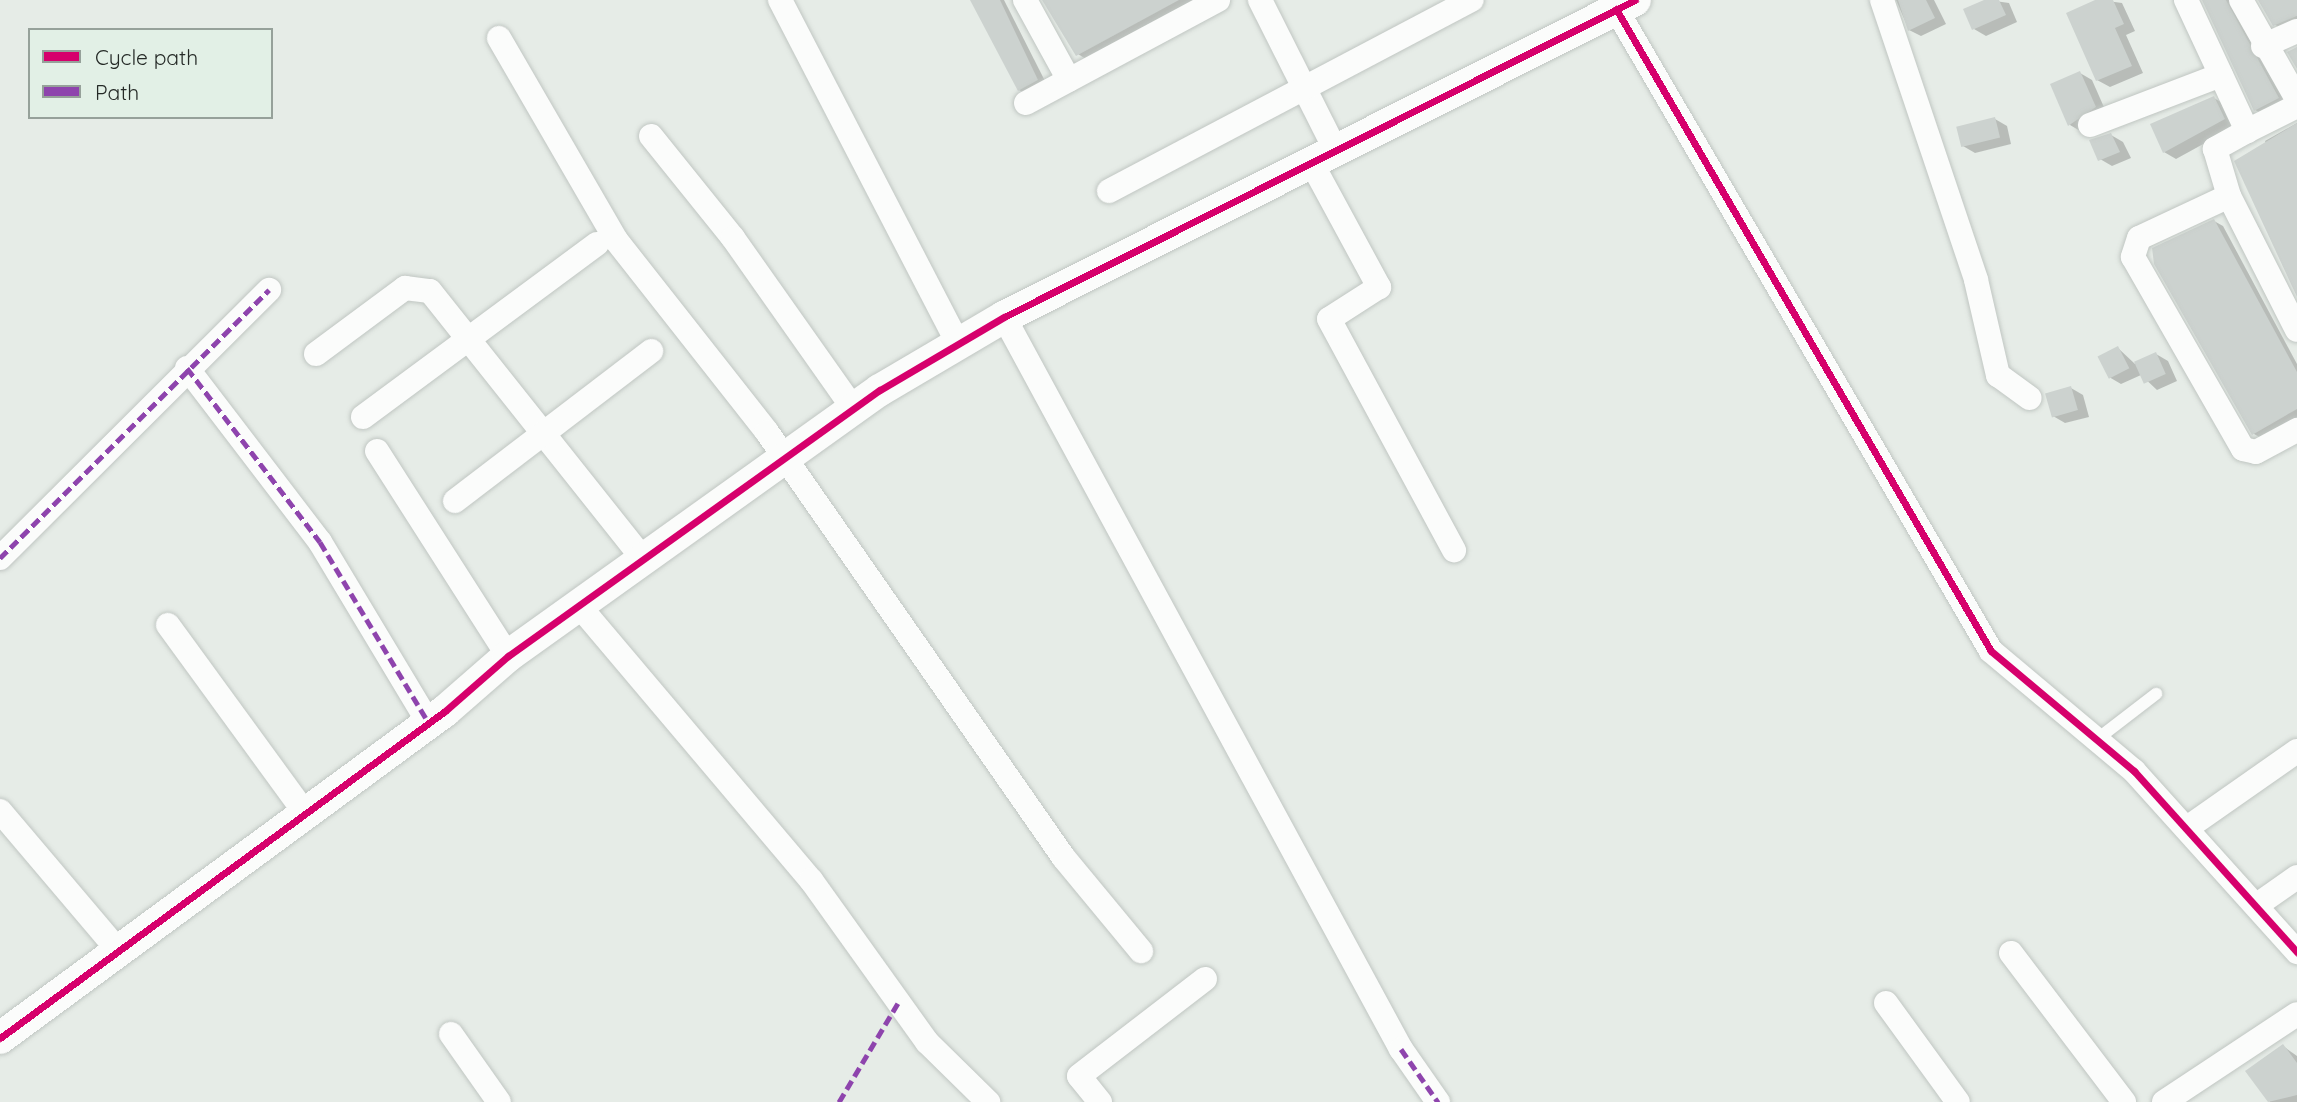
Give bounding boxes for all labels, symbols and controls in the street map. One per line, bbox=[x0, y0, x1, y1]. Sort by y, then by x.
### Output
legend bbox=[28, 28, 273, 119]
text: Cycle path bbox=[95, 44, 198, 70]
text: Path bbox=[95, 79, 139, 105]

